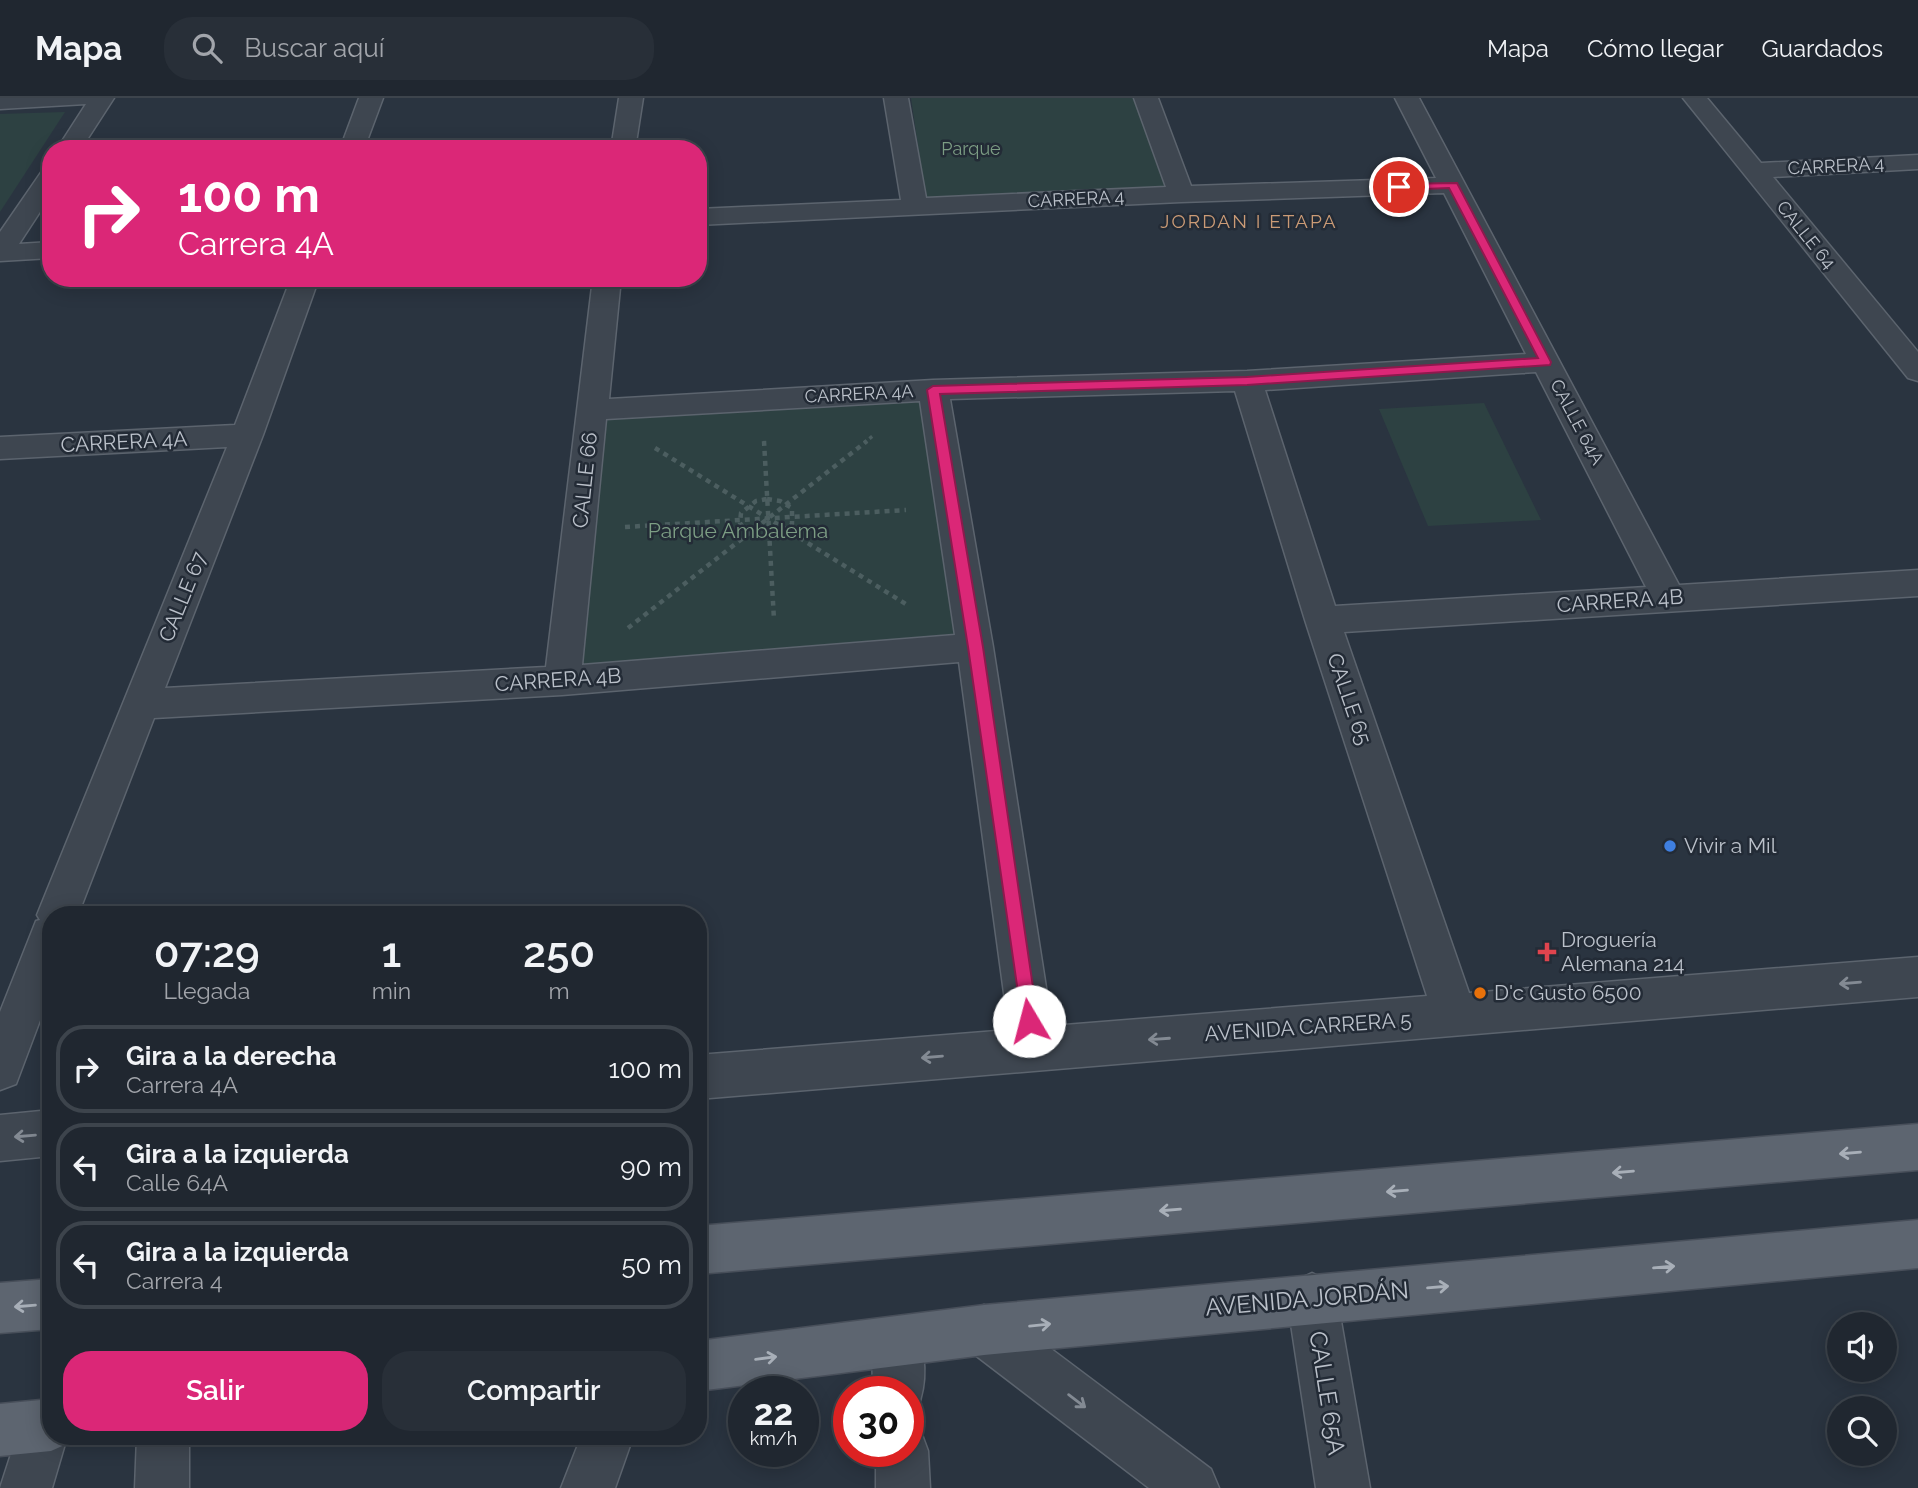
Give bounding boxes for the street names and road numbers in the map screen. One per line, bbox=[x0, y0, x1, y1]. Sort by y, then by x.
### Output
street label: CARRERA 4 bbox=[1787, 152, 1885, 179]
street label: CARRERA 4 bbox=[1027, 185, 1125, 212]
street label: CALLE 64 bbox=[1773, 196, 1840, 273]
street label: CALLE 64A bbox=[1546, 375, 1609, 468]
street label: CARRERA 4A bbox=[804, 380, 914, 407]
street label: CARRERA 4A bbox=[60, 426, 188, 457]
street label: CALLE 66 bbox=[567, 431, 602, 529]
street label: CALLE 67 bbox=[153, 547, 212, 646]
street label: CARRERA 4B bbox=[1556, 584, 1684, 617]
street label: CALLE 65 bbox=[1322, 650, 1377, 748]
street label: CARRERA 4B bbox=[494, 663, 622, 696]
street label: AVENIDA CARRERA 5 bbox=[1204, 1007, 1412, 1046]
street label: AVENIDA JORDÁN bbox=[1204, 1275, 1410, 1322]
street label: CALLE 65A bbox=[1303, 1329, 1352, 1457]

